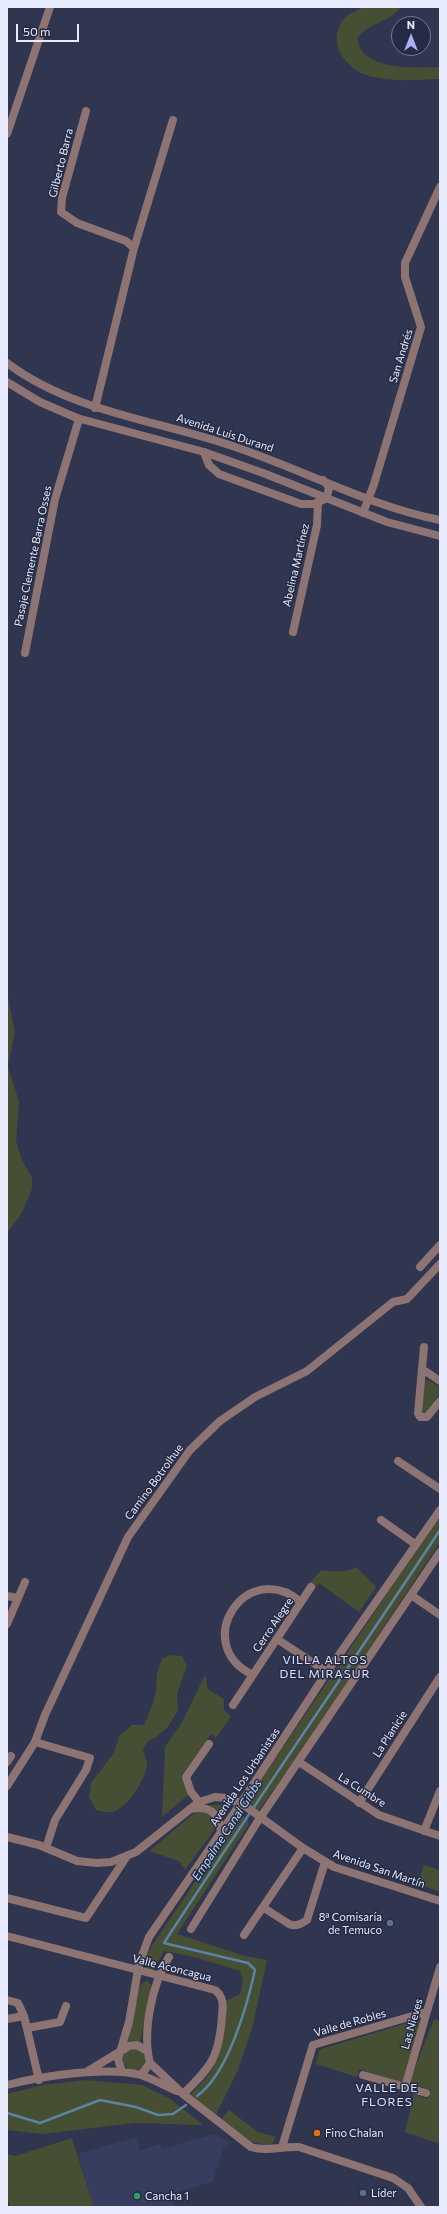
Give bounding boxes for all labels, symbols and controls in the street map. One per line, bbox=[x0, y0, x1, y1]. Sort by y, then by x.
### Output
scale bar bbox=[18, 16, 81, 42]
north arrow bbox=[391, 16, 431, 56]
text: N bbox=[407, 18, 415, 31]
text: 50 m bbox=[23, 24, 51, 38]
street label: Gilberto Barra bbox=[46, 127, 76, 199]
street label: San Andrés bbox=[387, 327, 415, 385]
street label: Avenida Luis Durand bbox=[175, 411, 275, 455]
street label: Pasaje Clemente Barra Osses bbox=[12, 484, 54, 628]
street label: Abelina Martínez bbox=[280, 522, 312, 608]
street label: Camino Botrolhue bbox=[122, 1441, 186, 1523]
street label: Cerro Alegre bbox=[250, 1595, 296, 1655]
district label: VILLA ALTOS DEL MIRASUR bbox=[279, 1653, 371, 1681]
street label: La Planicie bbox=[370, 1708, 410, 1760]
street label: Avenida Los Urbanistas bbox=[207, 1725, 283, 1829]
street label: La Cumbre bbox=[336, 1770, 388, 1810]
water label: Empalme Canal Gibbs bbox=[189, 1777, 265, 1883]
street label: Avenida San Martín bbox=[331, 1847, 427, 1891]
place label: 8ª Comisaría de Temuco bbox=[319, 1910, 382, 1936]
marker: 8ª Comisaría de Temuco bbox=[385, 1918, 395, 1928]
street label: Valle Aconcagua bbox=[131, 1952, 213, 1984]
street label: Las Nieves bbox=[398, 1997, 426, 2051]
street label: Valle de Robles bbox=[313, 2006, 387, 2040]
district label: VALLE DE FLORES bbox=[356, 2081, 418, 2109]
place label: Fino Chalan bbox=[325, 2126, 384, 2140]
marker: Fino Chalan bbox=[312, 2128, 322, 2138]
place label: Líder bbox=[371, 2186, 397, 2200]
marker: Líder bbox=[358, 2188, 368, 2198]
place label: Cancha 1 bbox=[145, 2189, 189, 2203]
marker: Cancha 1 bbox=[132, 2191, 142, 2201]

